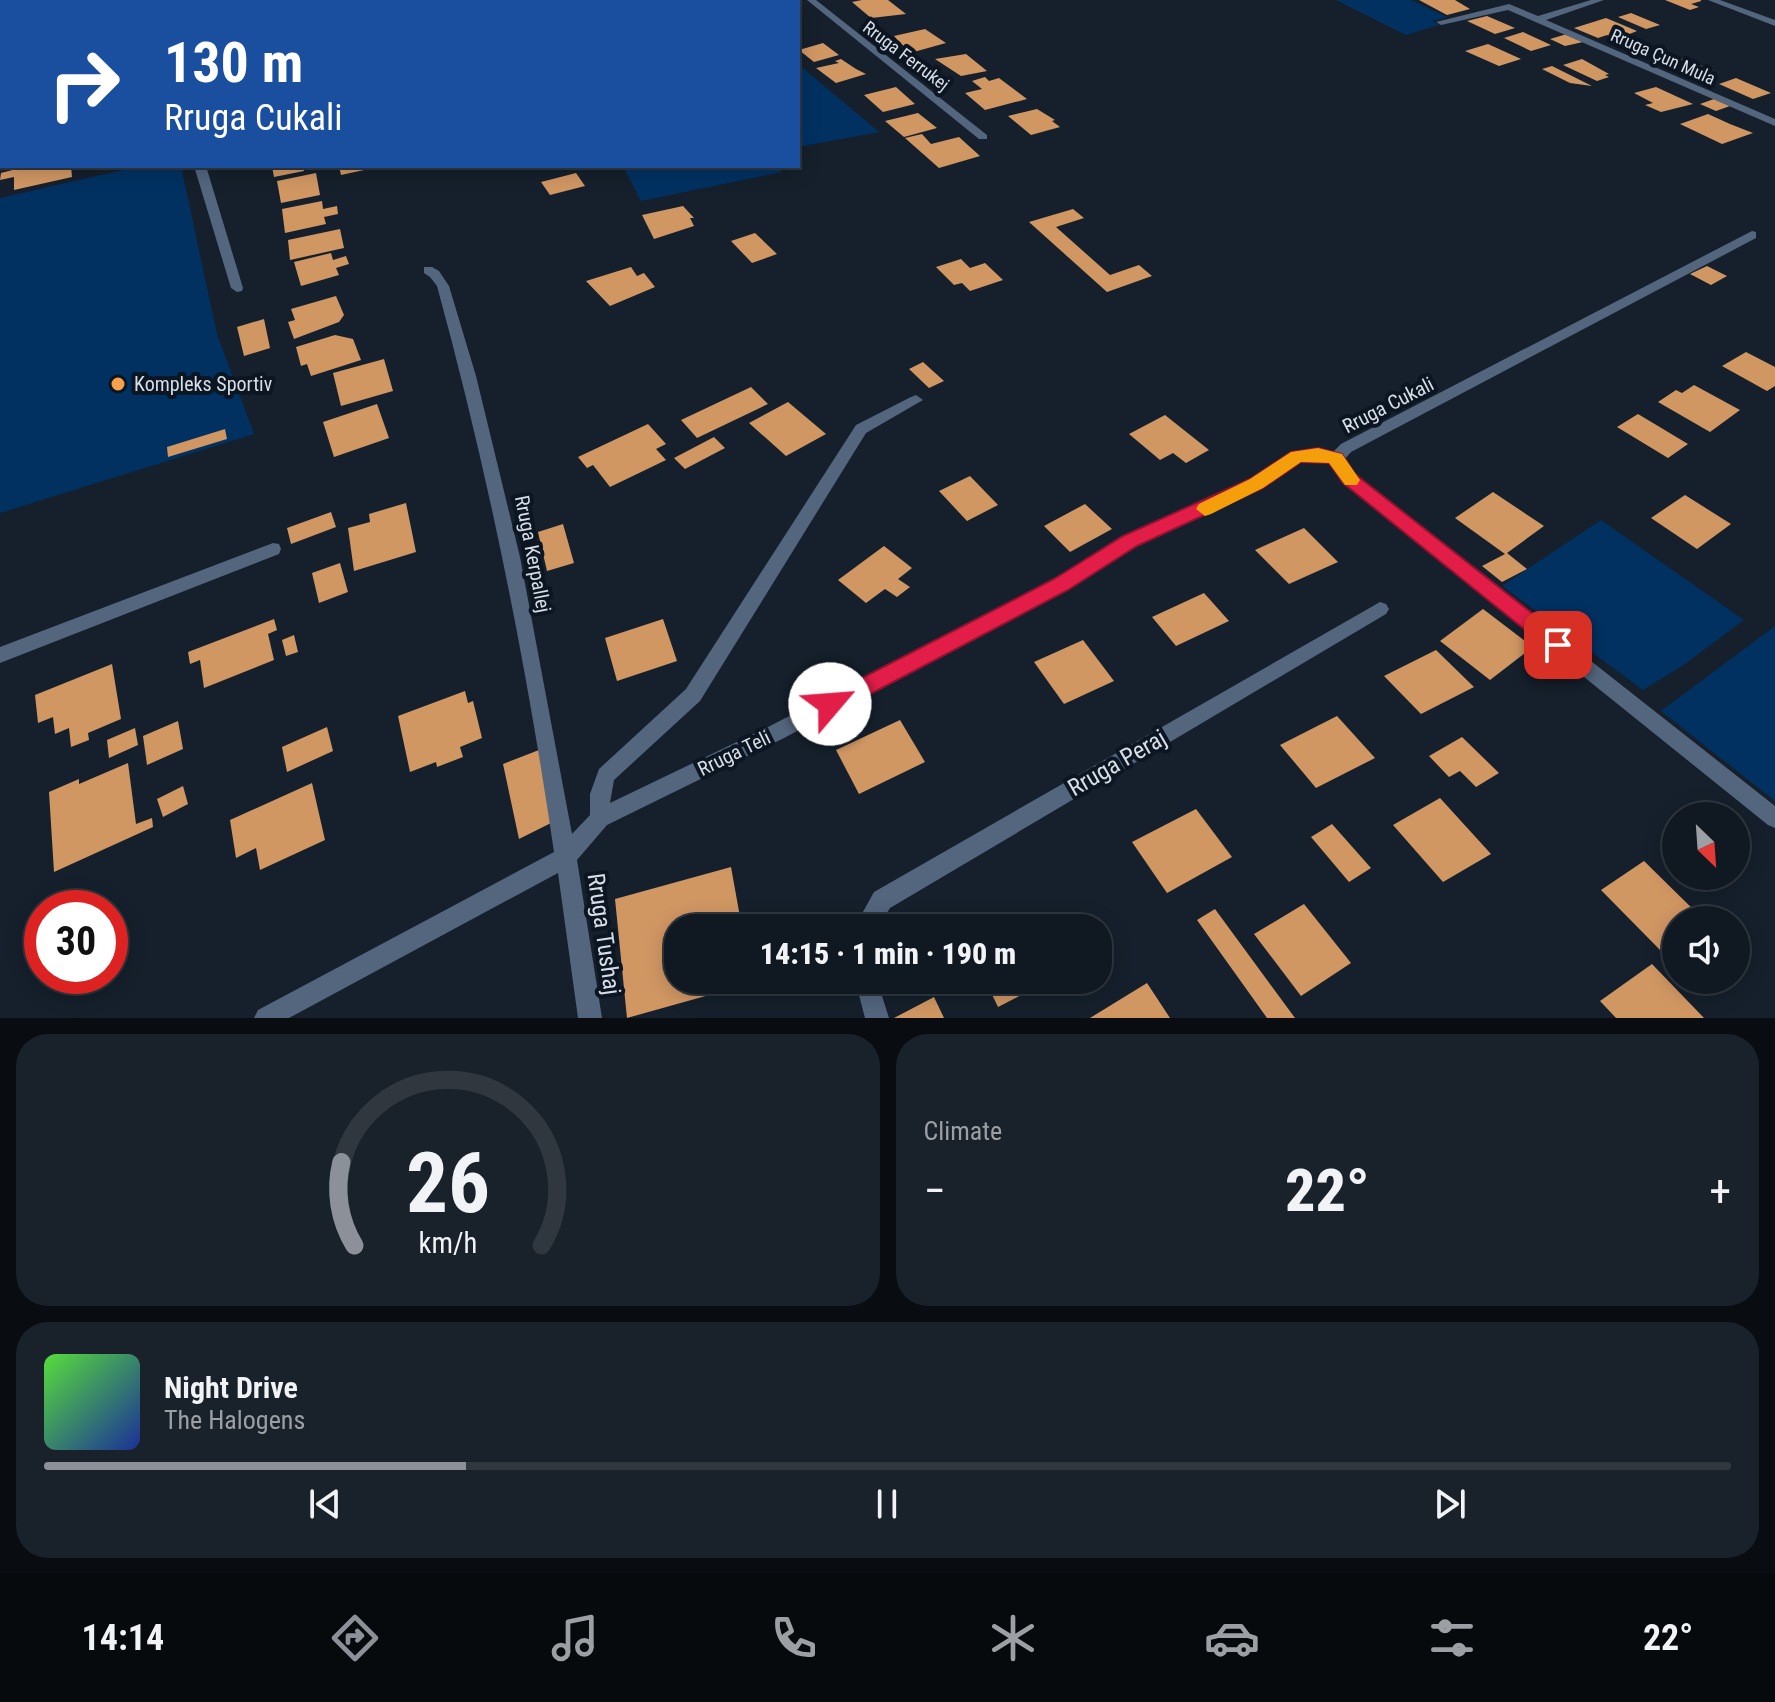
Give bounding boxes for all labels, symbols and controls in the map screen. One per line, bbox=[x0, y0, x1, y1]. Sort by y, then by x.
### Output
street label: Rruga Ferrukej bbox=[859, 16, 953, 95]
street label: Rruga Çun Mula bbox=[1608, 24, 1719, 89]
text: 130 m bbox=[164, 30, 303, 96]
icon: right bbox=[32, 32, 136, 136]
text: Rruga Cukali bbox=[164, 97, 343, 139]
place label: Kompleks Sportiv bbox=[134, 372, 273, 396]
street label: Rruga Cukali bbox=[1338, 372, 1438, 438]
marker: Kompleks Sportiv bbox=[109, 375, 127, 393]
street label: Rruga Kerpallej bbox=[510, 493, 556, 615]
pin bbox=[1524, 611, 1592, 679]
icon: arrive bbox=[1536, 623, 1580, 667]
position arrow bbox=[788, 662, 872, 746]
street label: Rruga Peraj bbox=[1063, 724, 1171, 802]
street label: Rruga Teli bbox=[694, 725, 774, 781]
north arrow bbox=[1662, 802, 1750, 890]
map controls bbox=[1662, 802, 1750, 994]
street label: Rruga Tushaj bbox=[582, 871, 626, 997]
speed limit sign: 30 bbox=[24, 890, 128, 994]
button: sound bbox=[1662, 906, 1750, 994]
text: 14:15 · 1 min · 190 m bbox=[760, 936, 1016, 971]
text: Climate bbox=[924, 1116, 1002, 1146]
text: 26 bbox=[406, 1135, 490, 1232]
text: 22° bbox=[1285, 1155, 1370, 1226]
text: − bbox=[924, 1165, 946, 1217]
text: + bbox=[1709, 1165, 1731, 1217]
text: km/h bbox=[418, 1226, 477, 1260]
text: Night Drive bbox=[164, 1370, 298, 1405]
text: The Halogens bbox=[164, 1405, 305, 1435]
icon: previous bbox=[303, 1482, 347, 1526]
icon: pause bbox=[865, 1482, 909, 1526]
icon: next bbox=[1428, 1482, 1472, 1526]
icon: directions bbox=[327, 1610, 383, 1666]
icon: music bbox=[547, 1610, 603, 1666]
icon: phone bbox=[766, 1610, 822, 1666]
icon: climate bbox=[985, 1610, 1041, 1666]
icon: car bbox=[1204, 1610, 1260, 1666]
icon: filters bbox=[1424, 1610, 1480, 1666]
text: 14:14 bbox=[82, 1617, 164, 1659]
text: 22° bbox=[1643, 1617, 1693, 1659]

